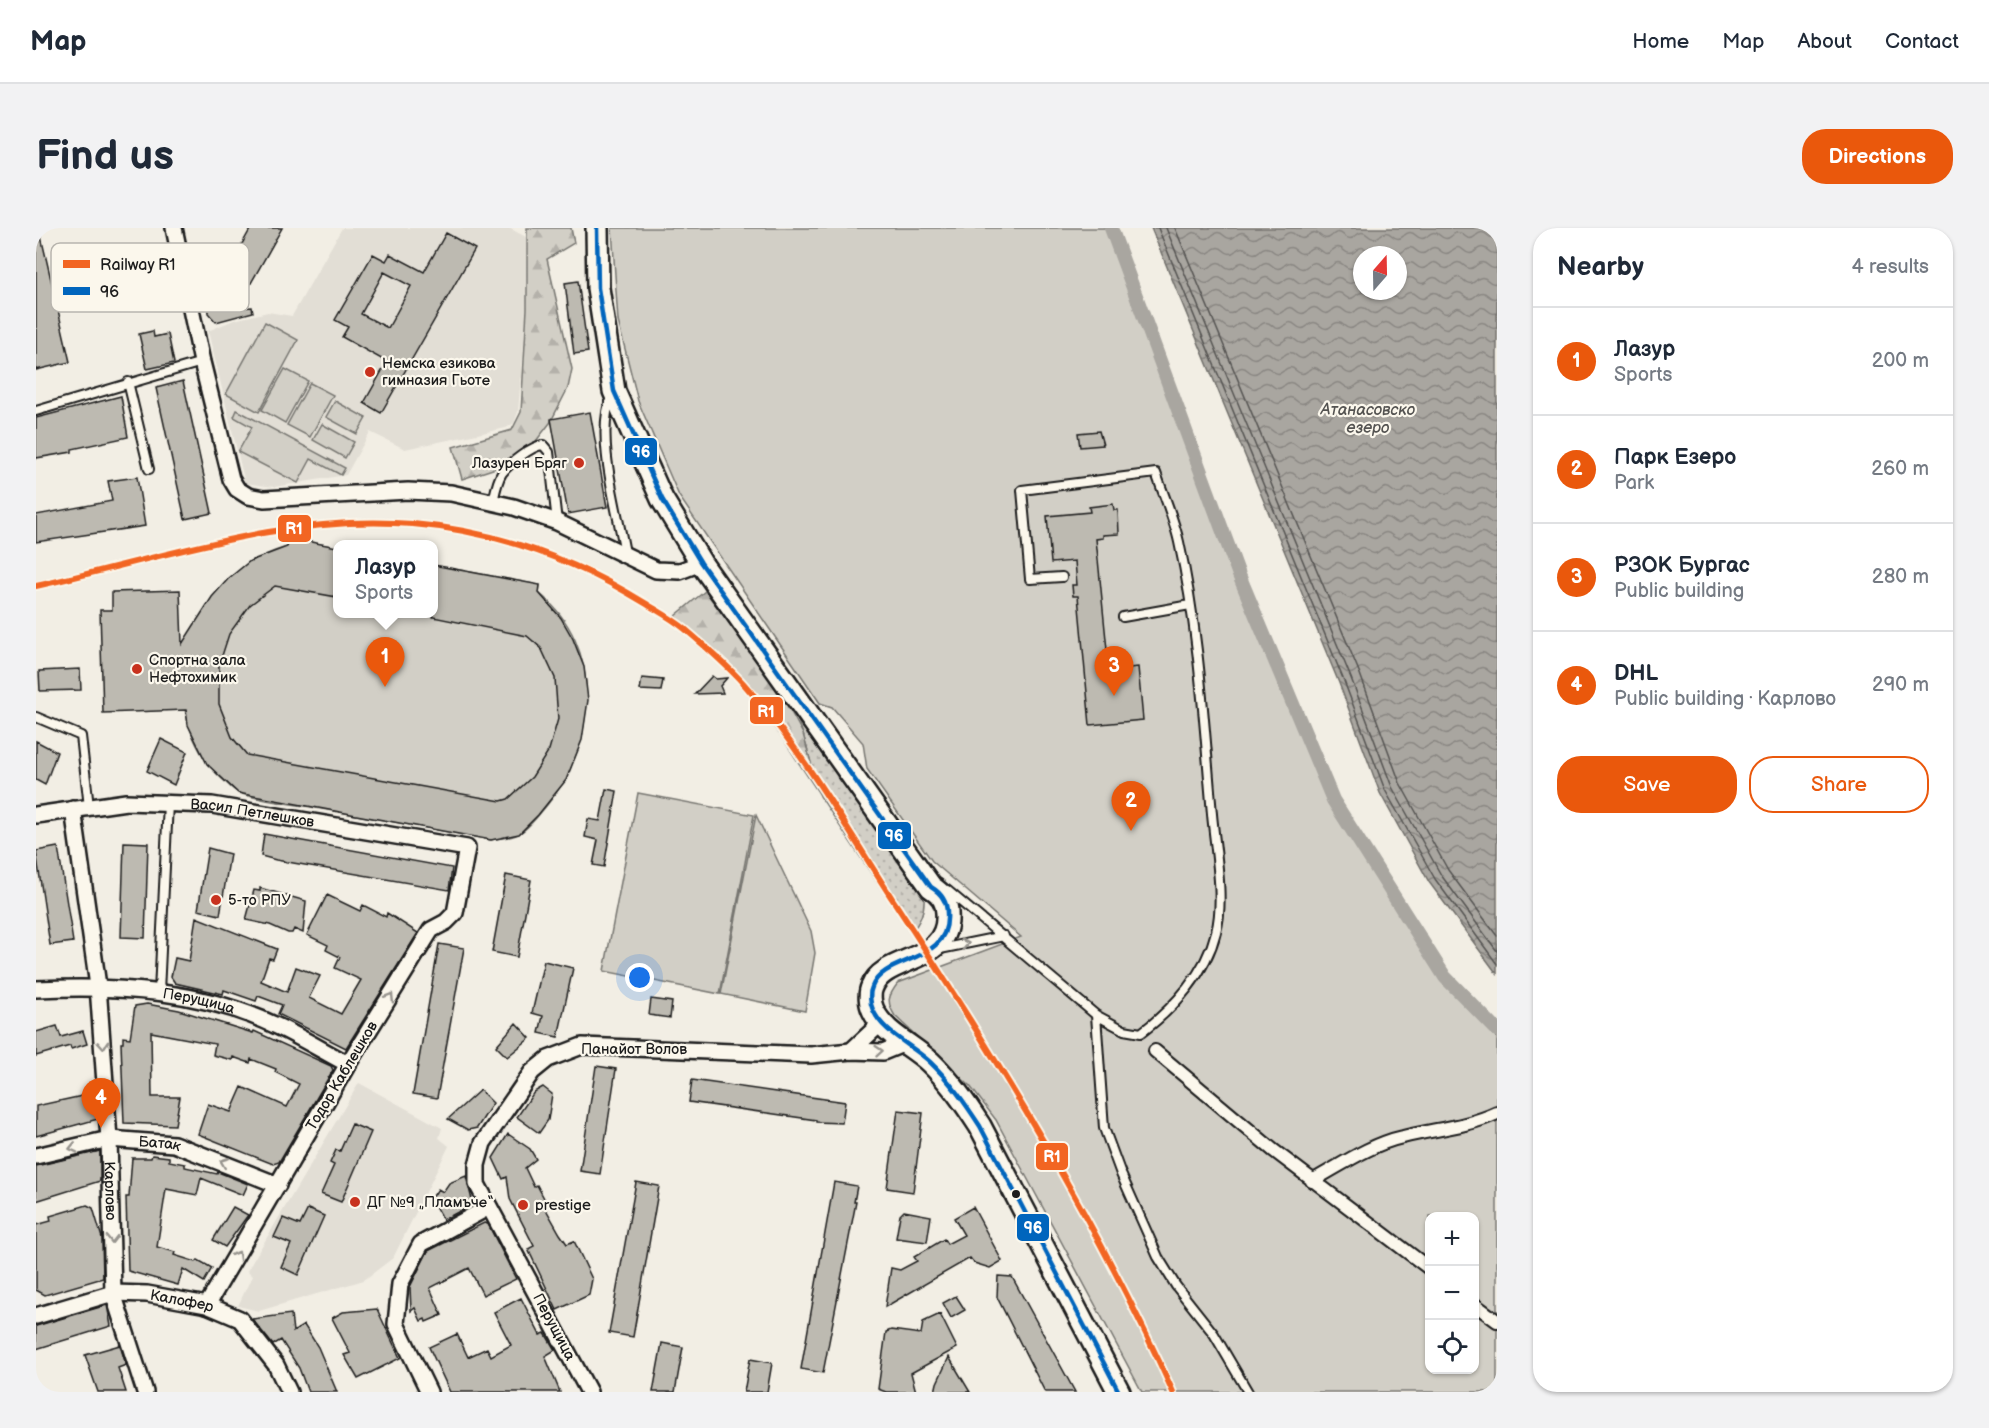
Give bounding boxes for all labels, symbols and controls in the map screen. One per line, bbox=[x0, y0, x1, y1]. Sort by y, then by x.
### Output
text: Map bbox=[30, 25, 86, 58]
text: Home bbox=[1632, 29, 1689, 54]
text: Map bbox=[1722, 29, 1764, 54]
text: About bbox=[1797, 29, 1852, 54]
text: Contact bbox=[1885, 29, 1959, 54]
button: Directions bbox=[1802, 129, 1953, 184]
text: Find us bbox=[36, 131, 174, 182]
legend bbox=[51, 243, 249, 312]
north arrow bbox=[1353, 246, 1407, 300]
text: Nearby bbox=[1557, 252, 1644, 283]
text: 4 results bbox=[1851, 255, 1929, 279]
text: Railway R1 bbox=[100, 256, 176, 275]
text: 96 bbox=[100, 283, 119, 302]
text: Лазур bbox=[1614, 336, 1675, 363]
text: 1 bbox=[1572, 349, 1581, 373]
text: 200 m bbox=[1872, 349, 1929, 373]
place label: Немска езикова гимназия Гьоте bbox=[382, 354, 496, 390]
text: Sports bbox=[1614, 363, 1672, 387]
marker: Немска езикова гимназия Гьоте bbox=[363, 365, 377, 379]
water label: Атанасовско езеро bbox=[1320, 401, 1416, 438]
line badge: 96 bbox=[624, 437, 658, 466]
text: 96 bbox=[631, 443, 651, 462]
text: Парк Езеро bbox=[1614, 444, 1736, 471]
place label: Лазурен Бряг bbox=[471, 454, 567, 473]
marker: Лазурен Бряг bbox=[572, 456, 586, 470]
text: 2 bbox=[1571, 457, 1582, 481]
text: 260 m bbox=[1871, 457, 1929, 481]
text: Park bbox=[1614, 471, 1654, 495]
line badge: R1 bbox=[277, 514, 312, 543]
text: R1 bbox=[285, 520, 303, 539]
popup bbox=[333, 540, 438, 618]
text: РЗОК Бургас bbox=[1614, 552, 1750, 579]
text: Лазур bbox=[355, 554, 416, 581]
text: 3 bbox=[1571, 565, 1582, 589]
text: 280 m bbox=[1872, 565, 1929, 589]
text: Public building bbox=[1614, 579, 1744, 603]
text: Sports bbox=[355, 581, 413, 605]
pin: 1 bbox=[366, 638, 404, 687]
pin: 3 bbox=[1094, 646, 1134, 696]
place label: Спортна зала Нефтохимик bbox=[149, 651, 246, 687]
text: DHL bbox=[1614, 660, 1658, 687]
marker: Спортна зала Нефтохимик bbox=[130, 662, 144, 676]
text: 4 bbox=[1571, 673, 1582, 697]
text: 290 m bbox=[1872, 673, 1929, 697]
text: Public building · Карлово bbox=[1614, 687, 1836, 711]
line badge: R1 bbox=[749, 696, 784, 725]
text: R1 bbox=[757, 703, 775, 722]
button: Save bbox=[1557, 756, 1737, 813]
button: Share bbox=[1749, 756, 1929, 813]
pin: 2 bbox=[1112, 782, 1150, 831]
street label: Васил Петлешков bbox=[190, 795, 316, 832]
line badge: 96 bbox=[877, 821, 912, 850]
text: 96 bbox=[884, 827, 904, 846]
place label: 5-то РПУ bbox=[228, 891, 291, 910]
marker: 5-то РПУ bbox=[209, 893, 223, 907]
one-way arrow bbox=[960, 938, 970, 951]
your location bbox=[625, 963, 654, 992]
street label: Перущица bbox=[162, 984, 238, 1018]
one-way arrow bbox=[382, 992, 393, 1003]
street label: Тодор Каблешков bbox=[302, 1018, 382, 1134]
one-way arrow bbox=[96, 1040, 109, 1049]
street label: Панайот Волов bbox=[581, 1040, 687, 1059]
one-way arrow bbox=[874, 1045, 884, 1058]
pin: 4 bbox=[82, 1078, 120, 1128]
street label: Батак bbox=[138, 1132, 184, 1156]
one-way arrow bbox=[68, 1140, 78, 1153]
line badge: R1 bbox=[1035, 1142, 1069, 1171]
text: R1 bbox=[1043, 1148, 1061, 1167]
one-way arrow bbox=[219, 1157, 230, 1169]
street label: Карлово bbox=[100, 1161, 121, 1221]
unlabelled marker bbox=[1010, 1188, 1022, 1200]
place label: ДГ №9 „Пламъче“ bbox=[367, 1193, 493, 1212]
marker: ДГ №9 „Пламъче“ bbox=[348, 1195, 362, 1209]
place label: prestige bbox=[535, 1196, 591, 1215]
marker: prestige bbox=[516, 1198, 530, 1212]
map controls bbox=[1425, 1212, 1479, 1374]
button: + bbox=[1425, 1212, 1479, 1266]
line badge: 96 bbox=[1016, 1213, 1050, 1242]
text: 96 bbox=[1023, 1219, 1043, 1238]
one-way arrow bbox=[106, 1235, 118, 1244]
one-way arrow bbox=[230, 1251, 241, 1261]
button: − bbox=[1425, 1266, 1479, 1320]
street label: Калофер bbox=[149, 1285, 217, 1317]
street label: Перущица bbox=[528, 1290, 580, 1364]
button: locate bbox=[1425, 1320, 1479, 1374]

